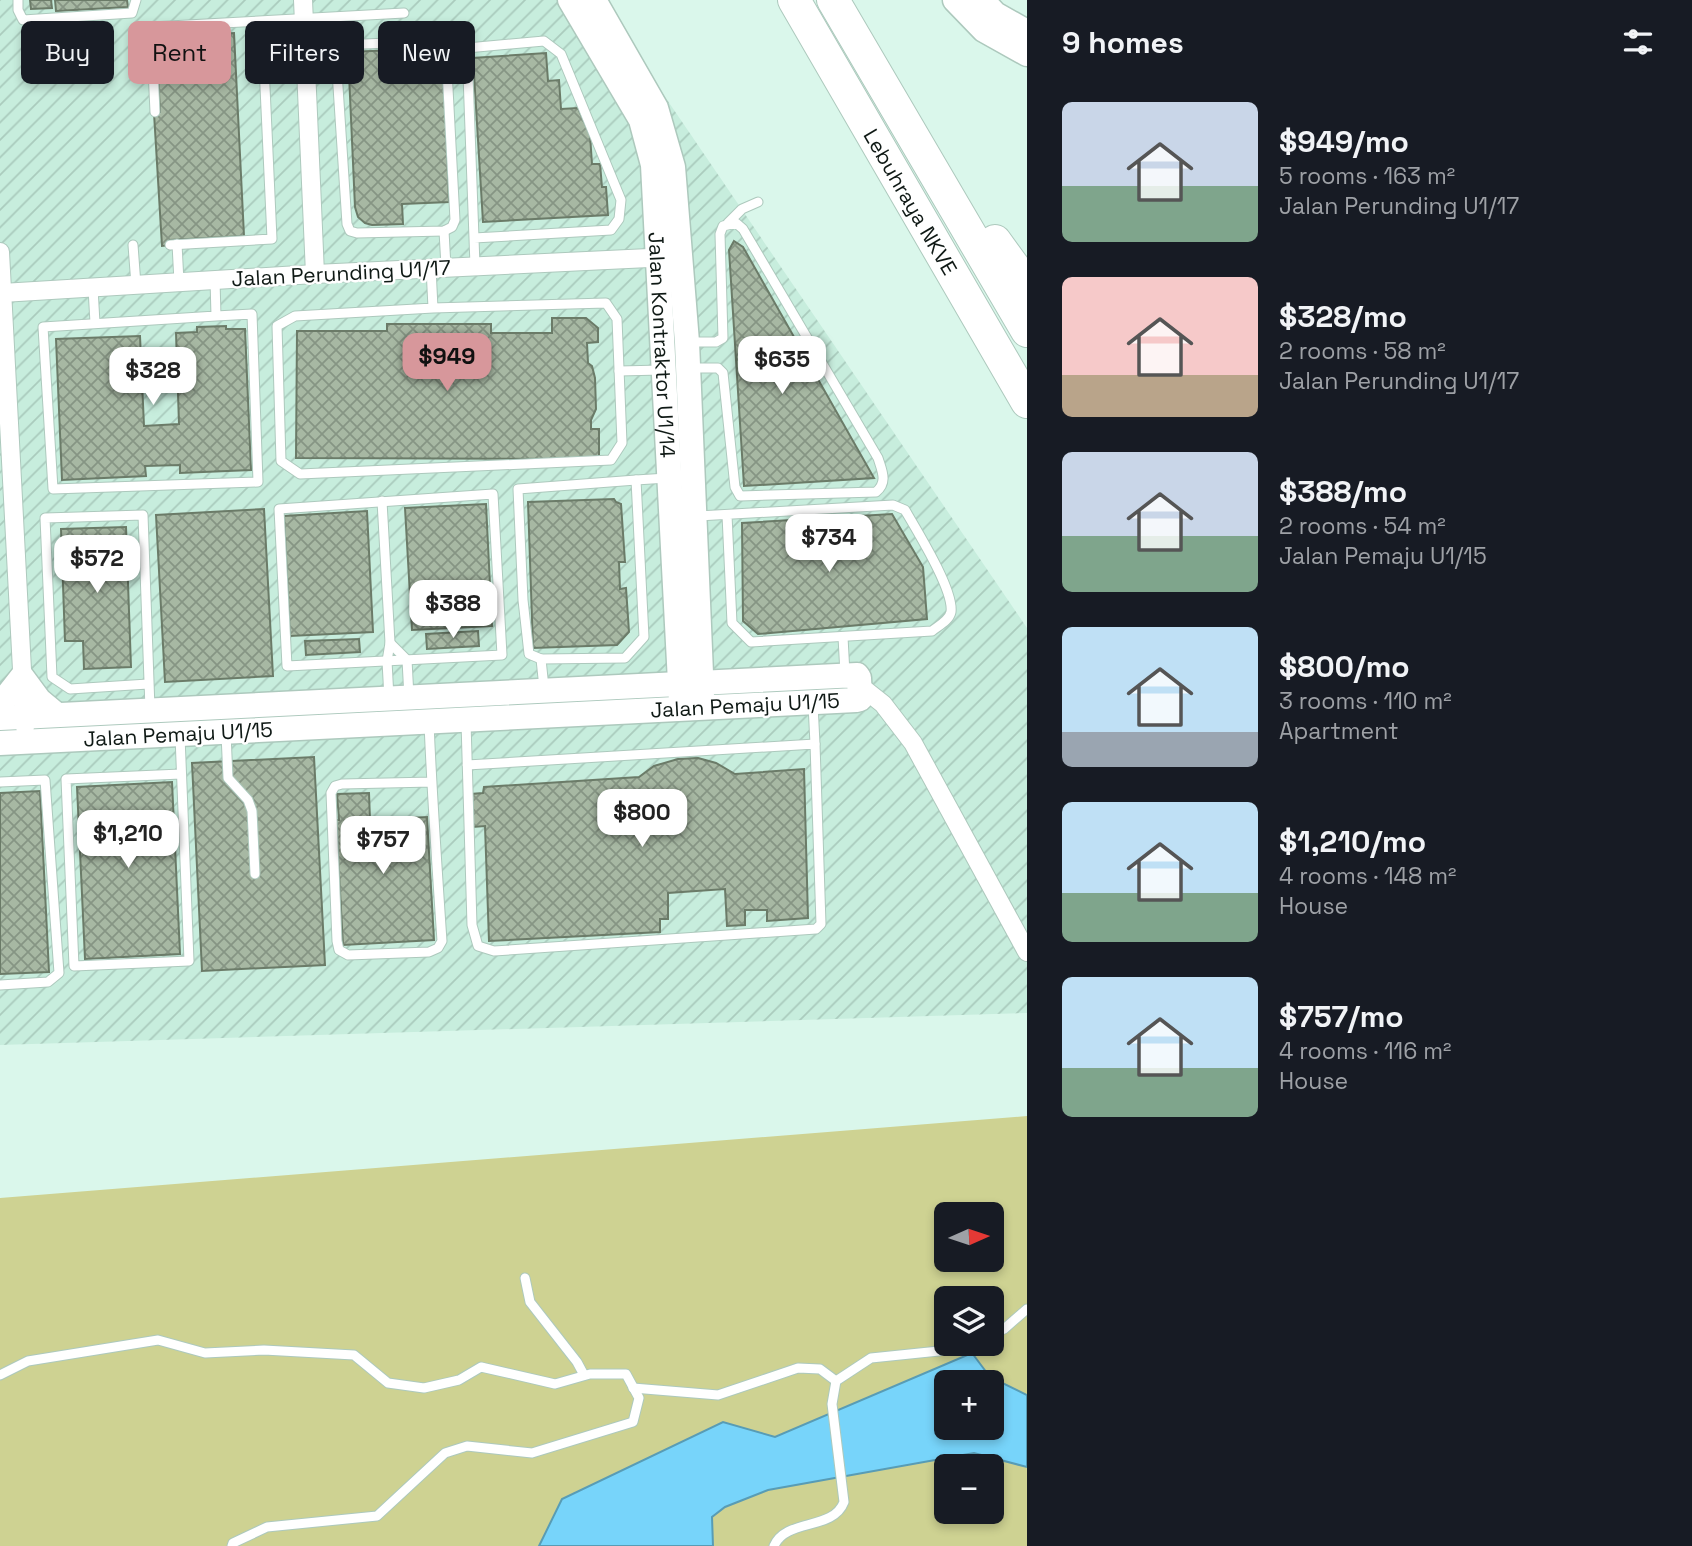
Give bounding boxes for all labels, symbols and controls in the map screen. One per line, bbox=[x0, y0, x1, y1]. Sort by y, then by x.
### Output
chip: Buy bbox=[21, 21, 114, 84]
chip: Rent bbox=[128, 21, 231, 84]
chip: Filters bbox=[245, 21, 364, 84]
chip: New bbox=[378, 21, 475, 84]
text: 9 homes bbox=[1062, 23, 1184, 62]
icon: filters bbox=[1619, 23, 1657, 61]
text: $949/mo bbox=[1279, 122, 1409, 161]
street label: Lebuhraya NKVE bbox=[858, 124, 964, 279]
icon: home bbox=[1118, 130, 1202, 214]
text: 5 rooms · 163 m² bbox=[1279, 161, 1455, 191]
text: Jalan Perunding U1/17 bbox=[1279, 191, 1519, 221]
street label: Jalan Kontraktor U1/14 bbox=[643, 231, 682, 458]
street label: Jalan Perunding U1/17 bbox=[231, 254, 451, 292]
text: $328/mo bbox=[1279, 297, 1407, 336]
icon: home bbox=[1118, 305, 1202, 389]
pin: $949 bbox=[406, 334, 488, 393]
pin: $635 bbox=[741, 336, 823, 396]
text: 2 rooms · 58 m² bbox=[1279, 336, 1446, 366]
text: $949 bbox=[419, 341, 476, 371]
text: $635 bbox=[754, 344, 810, 374]
pin: $328 bbox=[112, 348, 194, 407]
text: $328 bbox=[125, 355, 181, 385]
text: Jalan Perunding U1/17 bbox=[1279, 366, 1519, 396]
text: $388/mo bbox=[1279, 472, 1407, 511]
icon: home bbox=[1118, 480, 1202, 564]
text: 2 rooms · 54 m² bbox=[1279, 511, 1446, 541]
pin: $734 bbox=[788, 514, 870, 574]
text: $734 bbox=[801, 522, 857, 552]
pin: $572 bbox=[56, 536, 138, 595]
text: Jalan Pemaju U1/15 bbox=[1279, 541, 1487, 571]
text: $572 bbox=[70, 543, 124, 573]
pin: $388 bbox=[412, 580, 494, 640]
text: $388 bbox=[425, 588, 481, 618]
text: $800/mo bbox=[1279, 647, 1410, 686]
icon: home bbox=[1118, 655, 1202, 739]
text: 3 rooms · 110 m² bbox=[1279, 686, 1452, 716]
street label: Jalan Pemaju U1/15 bbox=[650, 687, 840, 723]
street label: Jalan Pemaju U1/15 bbox=[83, 716, 273, 752]
text: Apartment bbox=[1279, 716, 1399, 746]
pin: $800 bbox=[601, 790, 683, 849]
text: $800 bbox=[613, 797, 671, 827]
pin: $1,210 bbox=[71, 810, 185, 870]
pin: $757 bbox=[342, 816, 424, 876]
text: $1,210 bbox=[93, 818, 163, 848]
text: $1,210/mo bbox=[1279, 822, 1426, 861]
text: $757 bbox=[357, 824, 409, 854]
icon: home bbox=[1118, 830, 1202, 914]
text: 4 rooms · 148 m² bbox=[1279, 861, 1456, 891]
text: House bbox=[1279, 891, 1348, 921]
text: $757/mo bbox=[1279, 997, 1404, 1036]
icon: home bbox=[1118, 1005, 1202, 1089]
text: 4 rooms · 116 m² bbox=[1279, 1036, 1451, 1066]
text: House bbox=[1279, 1066, 1348, 1096]
north arrow bbox=[934, 1202, 1004, 1272]
map controls bbox=[934, 1202, 1004, 1524]
button: layers bbox=[934, 1286, 1004, 1356]
button: + bbox=[934, 1370, 1004, 1440]
button: − bbox=[934, 1454, 1004, 1524]

